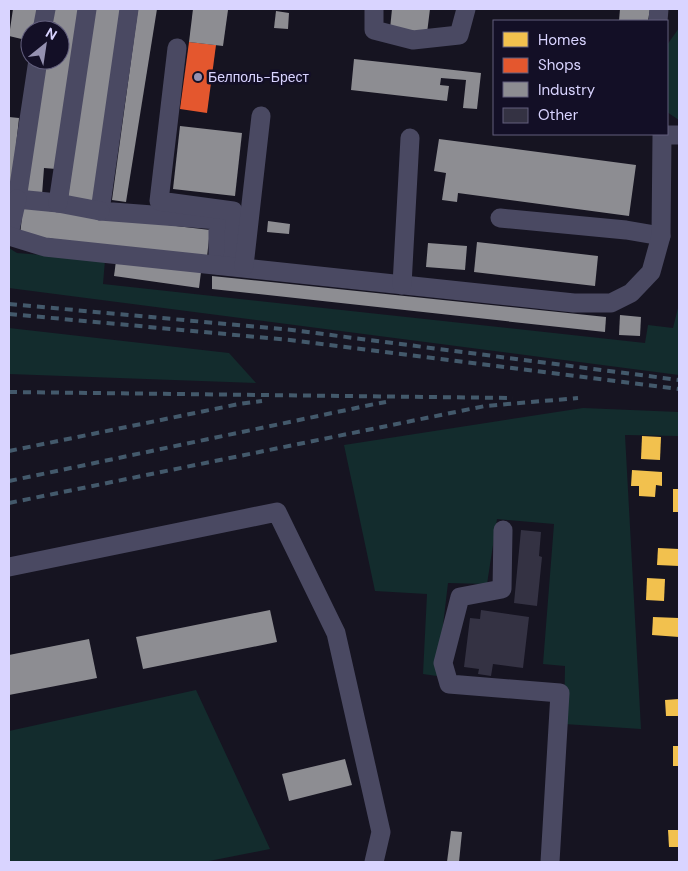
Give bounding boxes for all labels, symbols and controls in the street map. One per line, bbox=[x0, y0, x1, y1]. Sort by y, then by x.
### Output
north arrow bbox=[20, 20, 70, 70]
legend bbox=[493, 20, 668, 135]
text: N bbox=[43, 23, 60, 44]
text: Homes bbox=[538, 30, 587, 50]
text: Shops bbox=[538, 55, 581, 75]
place label: Белполь-Брест bbox=[208, 68, 310, 86]
marker: Белполь-Брест bbox=[192, 71, 204, 83]
text: Industry bbox=[538, 80, 596, 100]
text: Other bbox=[538, 105, 579, 125]

